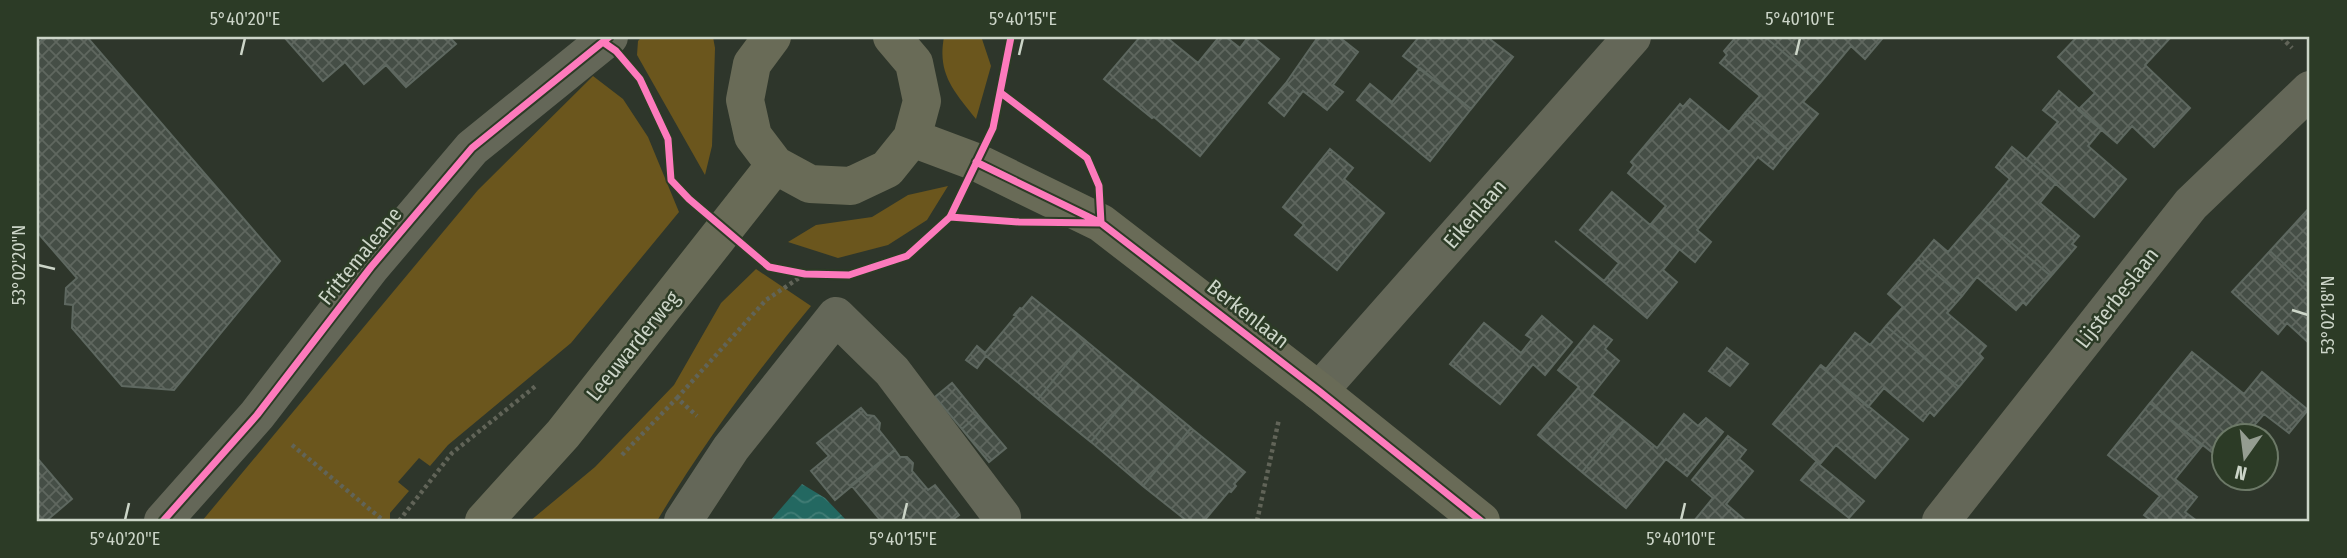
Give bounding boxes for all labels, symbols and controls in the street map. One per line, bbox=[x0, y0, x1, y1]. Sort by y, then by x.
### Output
text: 5°40'20"E bbox=[210, 8, 280, 30]
text: 5°40'15"E bbox=[989, 8, 1057, 30]
text: 5°40'10"E bbox=[1765, 8, 1835, 30]
street label: Eikenlaan bbox=[1438, 174, 1512, 254]
street label: Frittemaleane bbox=[313, 202, 407, 310]
text: 53°02'20"N bbox=[8, 225, 30, 305]
street label: Lijsterbeslaan bbox=[2070, 242, 2164, 354]
street label: Berkenlaan bbox=[1202, 274, 1294, 354]
text: 53°02'18"N bbox=[2317, 276, 2339, 354]
street label: Leeuwarderweg bbox=[581, 286, 685, 406]
north arrow bbox=[2210, 421, 2280, 491]
text: N bbox=[2233, 460, 2249, 486]
text: 5°40'20"E bbox=[90, 528, 160, 550]
text: 5°40'15"E bbox=[869, 528, 937, 550]
text: 5°40'10"E bbox=[1646, 528, 1716, 550]

